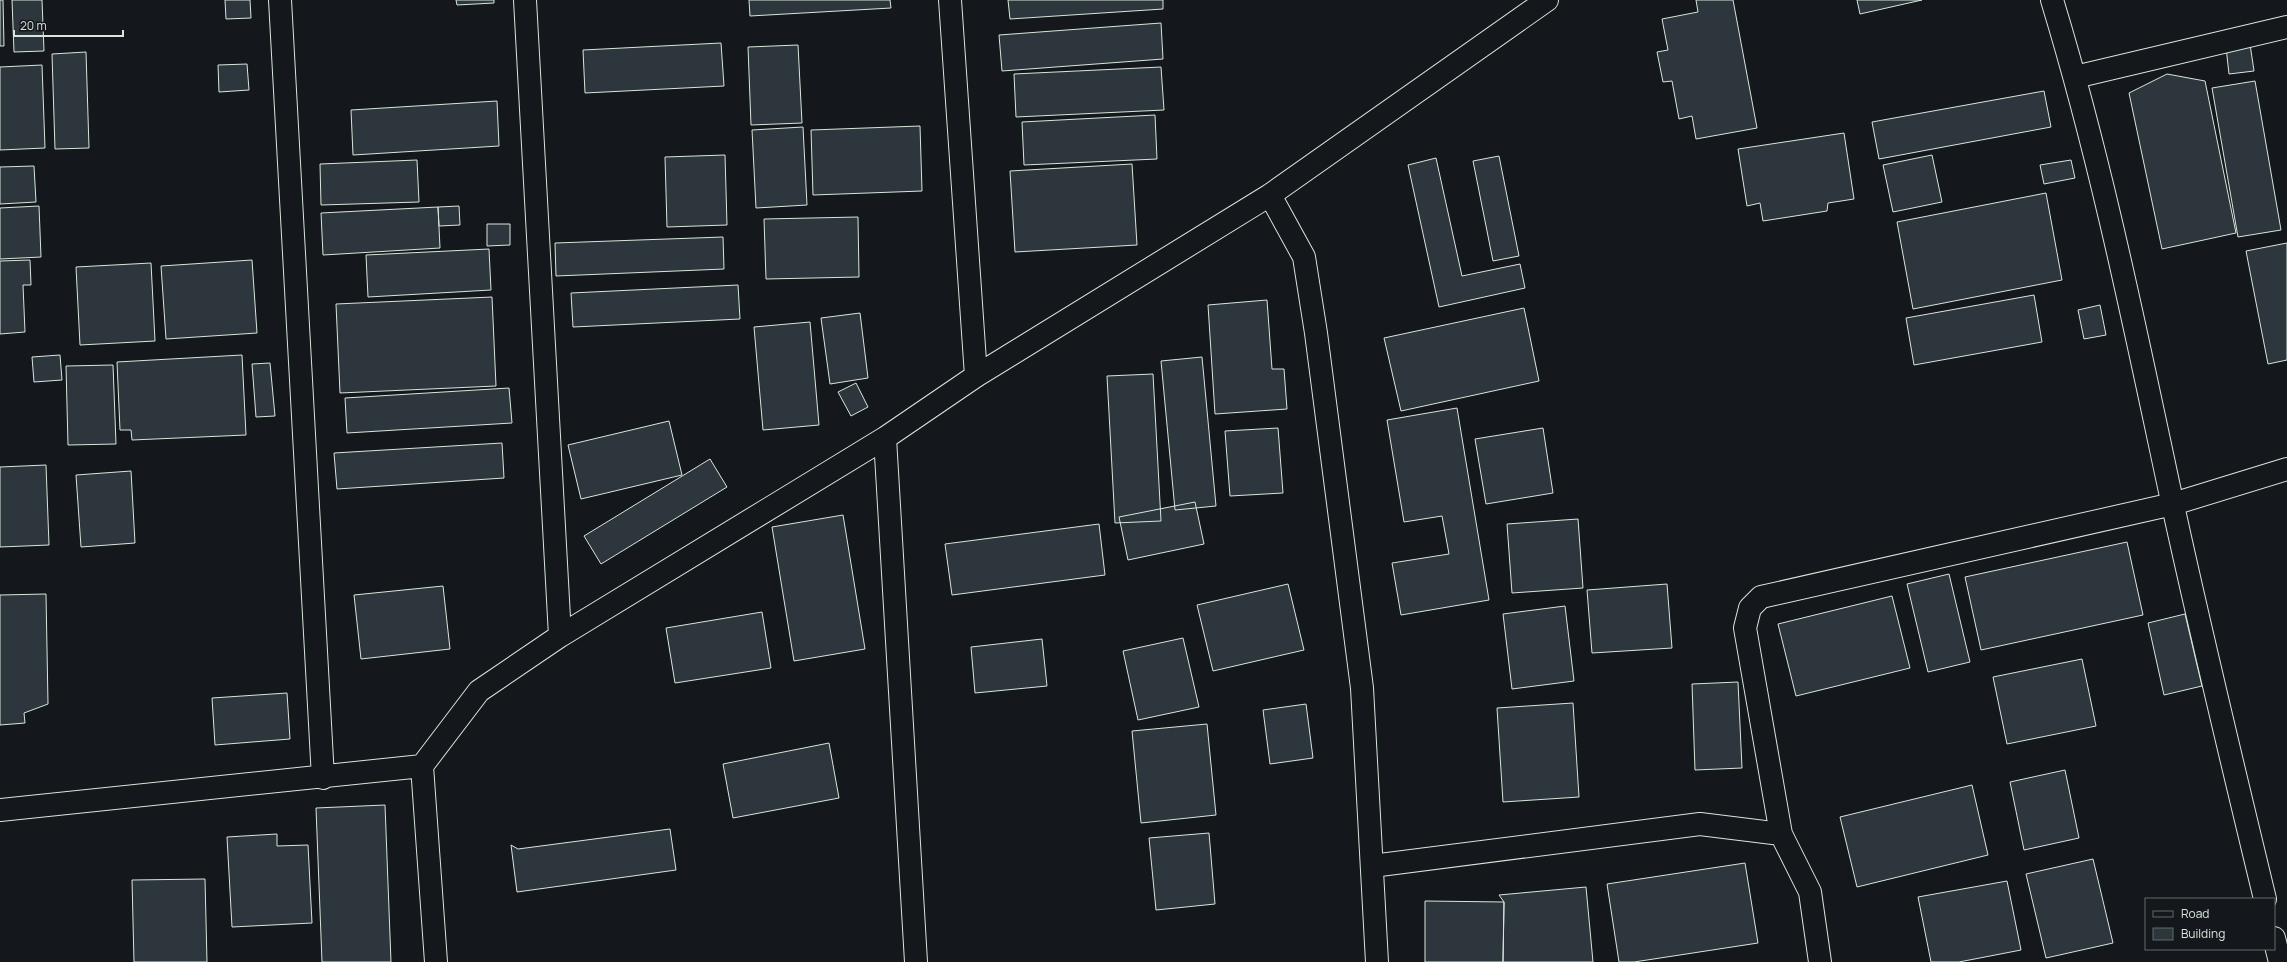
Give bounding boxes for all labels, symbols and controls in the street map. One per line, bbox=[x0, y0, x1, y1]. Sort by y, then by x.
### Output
scale bar bbox=[14, 12, 123, 38]
text: 20 m bbox=[20, 17, 47, 34]
legend bbox=[2145, 898, 2275, 950]
text: Road bbox=[2181, 905, 2209, 922]
text: Building bbox=[2181, 925, 2225, 942]

